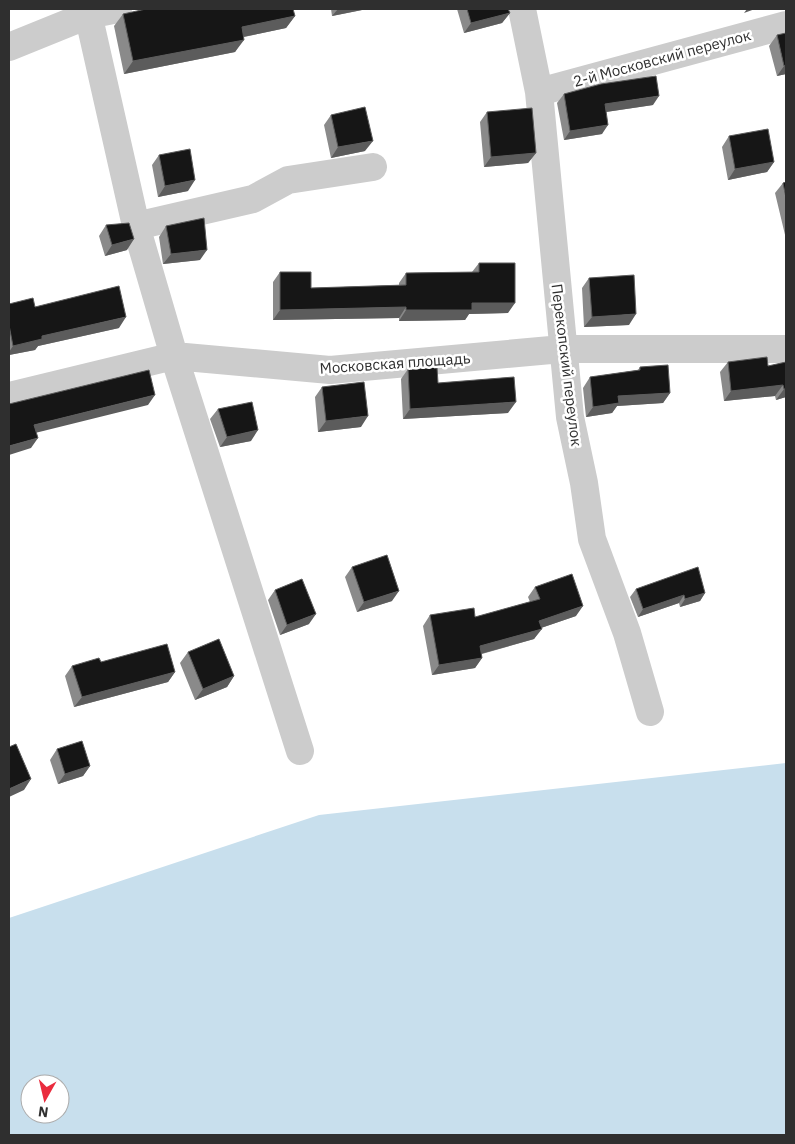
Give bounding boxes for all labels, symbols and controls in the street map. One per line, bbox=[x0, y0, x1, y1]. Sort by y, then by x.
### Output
street label: 2-й Московский переулок bbox=[571, 25, 753, 91]
street label: Перекопский переулок bbox=[548, 283, 586, 447]
street label: Московская площадь bbox=[319, 348, 471, 378]
north arrow bbox=[20, 1074, 70, 1124]
text: N bbox=[37, 1102, 49, 1121]

